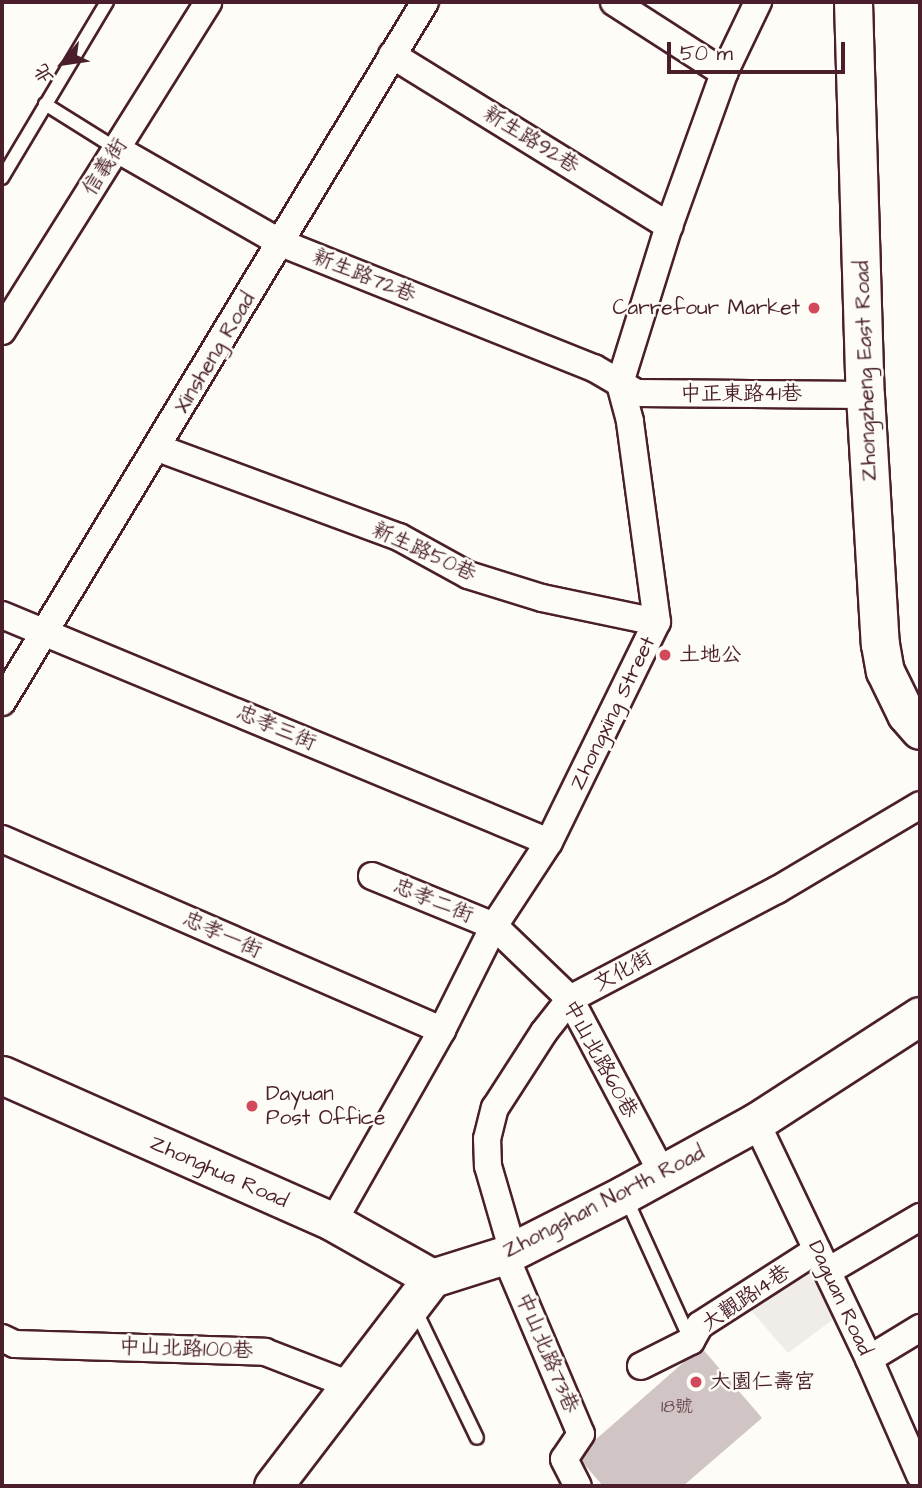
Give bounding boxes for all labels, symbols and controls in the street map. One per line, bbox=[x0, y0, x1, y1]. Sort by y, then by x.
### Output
north arrow bbox=[28, 28, 98, 98]
scale bar bbox=[670, 28, 848, 72]
text: 50 m bbox=[680, 39, 733, 68]
text: 北 bbox=[28, 59, 61, 88]
street label: 新生路92巷 bbox=[479, 101, 583, 179]
street label: 信義街 bbox=[77, 134, 133, 200]
street label: 新生路72巷 bbox=[309, 244, 419, 308]
street label: Zhongzheng East Road bbox=[850, 260, 882, 482]
street label: Xinsheng Road bbox=[169, 288, 261, 418]
place label: Carrefour Market bbox=[613, 295, 800, 321]
marker: Carrefour Market bbox=[806, 300, 822, 316]
street label: 中正東路41巷 bbox=[680, 381, 802, 407]
street label: 新生路50巷 bbox=[368, 517, 480, 587]
street label: Zhongxing Street bbox=[565, 632, 661, 794]
place label: 土地公 bbox=[679, 642, 742, 668]
marker: 土地公 bbox=[657, 647, 673, 663]
street label: 忠孝三街 bbox=[232, 700, 320, 756]
street label: 忠孝二街 bbox=[389, 874, 477, 928]
street label: 忠孝一街 bbox=[179, 906, 265, 964]
street label: 文化街 bbox=[589, 945, 657, 997]
street label: 中山北路60巷 bbox=[557, 995, 643, 1123]
place label: Dayuan Post Office bbox=[266, 1081, 385, 1131]
marker: Dayuan Post Office bbox=[244, 1098, 260, 1114]
street label: Zhonghua Road bbox=[146, 1130, 292, 1214]
street label: Zhongshan North Road bbox=[499, 1140, 709, 1264]
street label: Daguan Road bbox=[802, 1237, 878, 1359]
street label: 大觀路14巷 bbox=[697, 1259, 795, 1337]
street label: 中山北路73巷 bbox=[510, 1289, 584, 1417]
street label: 中山北路100巷 bbox=[119, 1334, 253, 1364]
place label: 大園仁壽宮 bbox=[710, 1369, 815, 1395]
marker: 大園仁壽宮 bbox=[688, 1374, 704, 1390]
house number: 18號 bbox=[661, 1396, 693, 1418]

